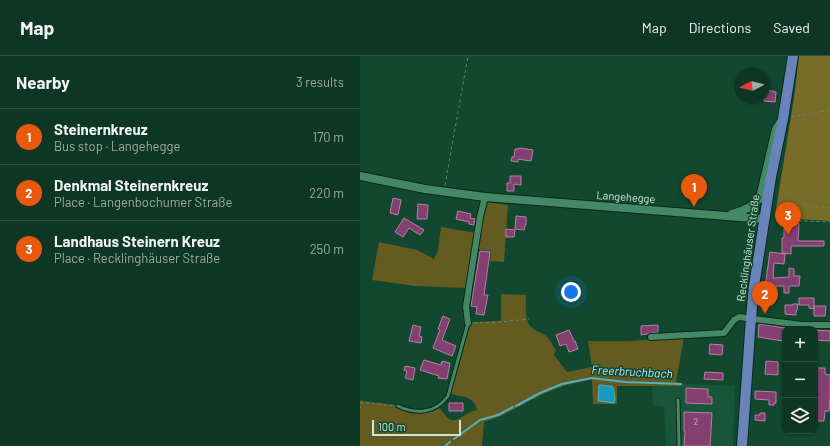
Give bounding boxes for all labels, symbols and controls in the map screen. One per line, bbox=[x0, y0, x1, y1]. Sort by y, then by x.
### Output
text: Map bbox=[20, 16, 54, 39]
text: Map bbox=[642, 19, 667, 36]
text: Directions bbox=[689, 19, 751, 36]
text: Saved bbox=[773, 19, 810, 36]
north arrow bbox=[734, 68, 770, 104]
text: Nearby bbox=[16, 72, 70, 92]
text: 3 results bbox=[296, 74, 344, 90]
text: Steinernkreuz bbox=[54, 120, 148, 138]
text: 1 bbox=[27, 129, 31, 145]
text: 170 m bbox=[313, 129, 344, 145]
text: Bus stop · Langehegge bbox=[54, 138, 180, 154]
pin: 1 bbox=[681, 174, 707, 207]
text: Denkmal Steinernkreuz bbox=[54, 176, 208, 194]
text: 2 bbox=[25, 185, 33, 201]
text: 220 m bbox=[309, 185, 344, 201]
street label: Langehegge bbox=[596, 188, 656, 205]
text: Place · Langenbochumer Straße bbox=[54, 194, 232, 210]
street label: Recklinghäuser Straße bbox=[734, 194, 761, 302]
pin: 3 bbox=[775, 202, 801, 235]
text: Landhaus Steinern Kreuz bbox=[54, 232, 220, 250]
text: 3 bbox=[25, 241, 33, 257]
text: 250 m bbox=[310, 241, 344, 257]
text: Place · Recklinghäuser Straße bbox=[54, 250, 220, 266]
pin: 2 bbox=[752, 281, 778, 314]
your location bbox=[561, 282, 581, 302]
map controls bbox=[782, 326, 818, 434]
button: + bbox=[782, 326, 818, 362]
water label: Freerbruchbach bbox=[591, 362, 673, 380]
button: − bbox=[782, 362, 818, 398]
button: layers bbox=[782, 398, 818, 434]
house number: 2 bbox=[694, 416, 699, 427]
scale bar bbox=[372, 418, 461, 437]
text: 100 m bbox=[378, 420, 406, 433]

